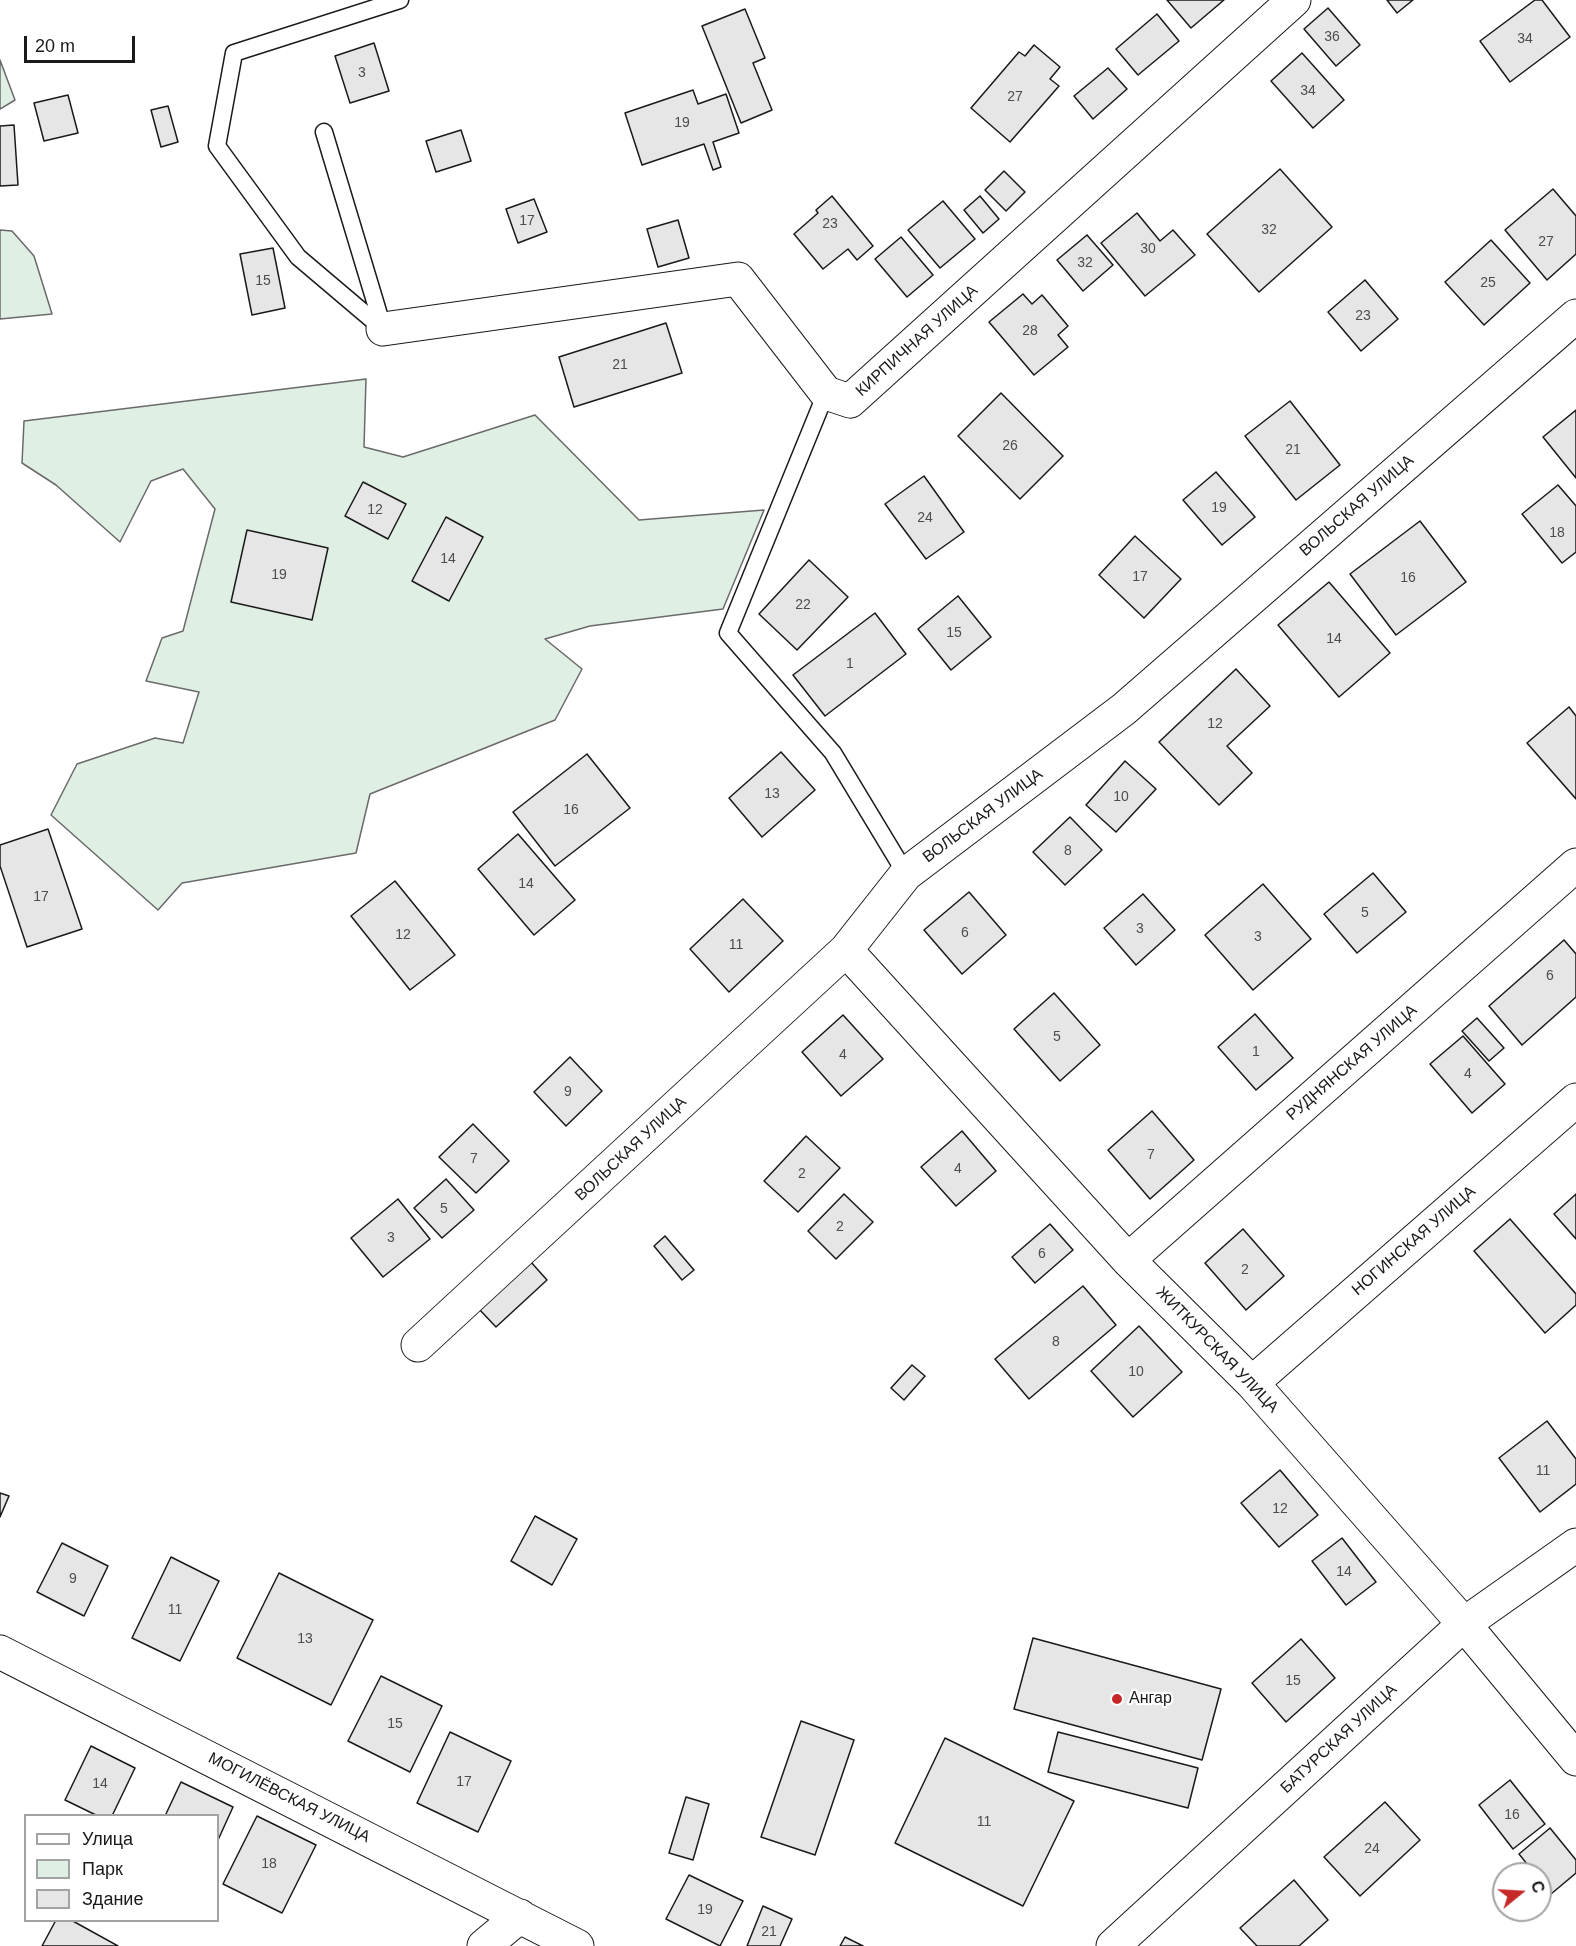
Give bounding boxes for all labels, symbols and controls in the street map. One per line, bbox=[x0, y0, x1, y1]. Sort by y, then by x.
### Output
scale bar bbox=[27, 24, 138, 62]
house number: 36 bbox=[1324, 29, 1340, 45]
house number: 34 bbox=[1517, 31, 1533, 47]
text: 20 m bbox=[35, 36, 75, 56]
house number: 3 bbox=[358, 65, 366, 81]
house number: 34 bbox=[1300, 83, 1316, 99]
house number: 27 bbox=[1007, 89, 1023, 105]
house number: 19 bbox=[674, 115, 690, 131]
house number: 17 bbox=[519, 213, 535, 229]
house number: 23 bbox=[822, 216, 838, 232]
house number: 32 bbox=[1261, 222, 1277, 238]
house number: 27 bbox=[1538, 234, 1554, 250]
house number: 30 bbox=[1140, 241, 1156, 257]
house number: 32 bbox=[1077, 255, 1093, 271]
house number: 15 bbox=[255, 273, 271, 289]
house number: 25 bbox=[1480, 275, 1496, 291]
street label: КИРПИЧНАЯ УЛИЦА bbox=[852, 281, 982, 401]
house number: 23 bbox=[1355, 308, 1371, 324]
house number: 28 bbox=[1022, 323, 1038, 339]
house number: 21 bbox=[612, 357, 628, 373]
house number: 26 bbox=[1002, 438, 1018, 454]
house number: 21 bbox=[1285, 442, 1301, 458]
street label: ВОЛЬСКАЯ УЛИЦА bbox=[1296, 451, 1418, 561]
house number: 19 bbox=[1211, 500, 1227, 516]
house number: 12 bbox=[367, 502, 383, 518]
house number: 24 bbox=[917, 510, 933, 526]
house number: 18 bbox=[1549, 525, 1565, 541]
house number: 14 bbox=[440, 551, 456, 567]
house number: 19 bbox=[271, 567, 287, 583]
house number: 17 bbox=[1132, 569, 1148, 585]
house number: 16 bbox=[1400, 570, 1416, 586]
house number: 22 bbox=[795, 597, 811, 613]
house number: 15 bbox=[946, 625, 962, 641]
house number: 14 bbox=[1326, 631, 1342, 647]
house number: 1 bbox=[846, 656, 854, 672]
house number: 12 bbox=[1207, 716, 1223, 732]
street label: ВОЛЬСКАЯ УЛИЦА bbox=[919, 765, 1047, 867]
house number: 13 bbox=[764, 786, 780, 802]
house number: 10 bbox=[1113, 789, 1129, 805]
house number: 16 bbox=[563, 802, 579, 818]
house number: 8 bbox=[1064, 843, 1072, 859]
house number: 14 bbox=[518, 876, 534, 892]
house number: 17 bbox=[33, 889, 49, 905]
house number: 5 bbox=[1361, 905, 1369, 921]
house number: 3 bbox=[1136, 921, 1144, 937]
house number: 6 bbox=[961, 925, 969, 941]
house number: 12 bbox=[395, 927, 411, 943]
house number: 3 bbox=[1254, 929, 1262, 945]
house number: 11 bbox=[729, 937, 743, 953]
house number: 6 bbox=[1546, 968, 1554, 984]
street label: РУДНЯНСКАЯ УЛИЦА bbox=[1283, 1001, 1421, 1125]
house number: 5 bbox=[1053, 1029, 1061, 1045]
house number: 1 bbox=[1252, 1044, 1260, 1060]
house number: 4 bbox=[839, 1047, 847, 1063]
house number: 4 bbox=[1464, 1066, 1472, 1082]
house number: 9 bbox=[564, 1084, 572, 1100]
street label: ВОЛЬСКАЯ УЛИЦА bbox=[572, 1093, 690, 1205]
house number: 7 bbox=[1147, 1147, 1155, 1163]
house number: 7 bbox=[470, 1151, 478, 1167]
house number: 4 bbox=[954, 1161, 962, 1177]
house number: 2 bbox=[798, 1166, 806, 1182]
street label: НОГИНСКАЯ УЛИЦА bbox=[1348, 1182, 1480, 1300]
house number: 5 bbox=[440, 1201, 448, 1217]
house number: 2 bbox=[836, 1219, 844, 1235]
house number: 3 bbox=[387, 1230, 395, 1246]
house number: 6 bbox=[1038, 1246, 1046, 1262]
house number: 2 bbox=[1241, 1262, 1249, 1278]
street label: ЖИТКУРСКАЯ УЛИЦА bbox=[1152, 1283, 1282, 1417]
house number: 8 bbox=[1052, 1334, 1060, 1350]
house number: 10 bbox=[1128, 1364, 1144, 1380]
house number: 11 bbox=[1536, 1463, 1550, 1479]
house number: 12 bbox=[1272, 1501, 1288, 1517]
house number: 14 bbox=[1336, 1564, 1352, 1580]
house number: 9 bbox=[69, 1571, 77, 1587]
house number: 11 bbox=[168, 1602, 182, 1618]
house number: 13 bbox=[297, 1631, 313, 1647]
house number: 15 bbox=[1285, 1673, 1301, 1689]
street label: БАТУРСКАЯ УЛИЦА bbox=[1277, 1680, 1401, 1798]
place label: Ангар bbox=[1129, 1689, 1172, 1709]
marker: Ангар bbox=[1110, 1692, 1124, 1706]
house number: 15 bbox=[387, 1716, 403, 1732]
street label: МОГИЛЁВСКАЯ УЛИЦА bbox=[205, 1749, 373, 1847]
house number: 17 bbox=[456, 1774, 472, 1790]
house number: 14 bbox=[92, 1776, 108, 1792]
house number: 16 bbox=[1504, 1807, 1520, 1823]
legend bbox=[24, 1814, 219, 1922]
house number: 11 bbox=[977, 1814, 991, 1830]
text: Улица bbox=[82, 1829, 133, 1849]
house number: 24 bbox=[1364, 1841, 1380, 1857]
house number: 18 bbox=[261, 1856, 277, 1872]
text: Парк bbox=[82, 1859, 123, 1879]
north arrow bbox=[1492, 1862, 1552, 1922]
text: С bbox=[1528, 1879, 1548, 1895]
text: Здание bbox=[82, 1889, 143, 1909]
house number: 19 bbox=[697, 1902, 713, 1918]
house number: 21 bbox=[761, 1924, 777, 1940]

